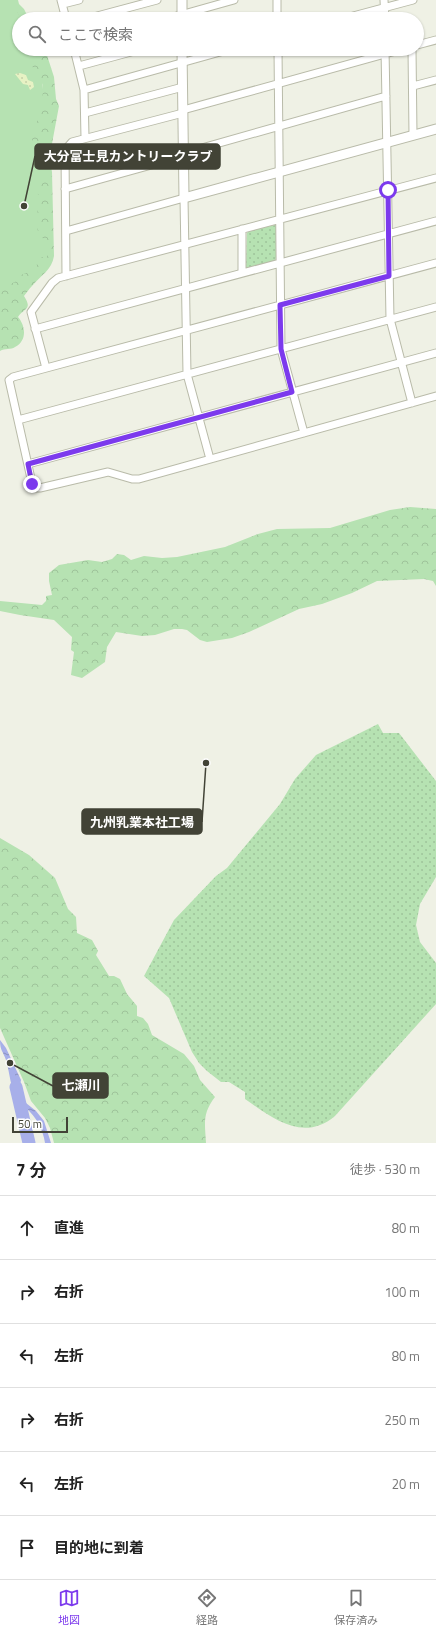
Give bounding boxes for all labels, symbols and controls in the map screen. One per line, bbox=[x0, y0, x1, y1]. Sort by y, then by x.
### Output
search box bbox=[12, 12, 424, 56]
icon: search bbox=[26, 23, 48, 45]
text: ここで検索 bbox=[58, 23, 133, 46]
callout: 大分富士見カントリークラブ bbox=[35, 144, 220, 169]
text: 大分富士見カントリークラブ bbox=[43, 146, 213, 166]
route start bbox=[379, 181, 397, 199]
route end bbox=[23, 475, 41, 493]
callout: 九州乳業本社工場 bbox=[82, 809, 202, 834]
text: 九州乳業本社工場 bbox=[90, 812, 194, 832]
callout: 七瀬川 bbox=[53, 1073, 108, 1098]
text: 七瀬川 bbox=[61, 1075, 101, 1095]
scale bar bbox=[12, 1115, 68, 1134]
text: 50 m bbox=[18, 1116, 42, 1132]
text: 7 分 bbox=[16, 1157, 46, 1183]
text: 徒歩 · 530 m bbox=[350, 1159, 420, 1179]
text: 直進 bbox=[54, 1216, 84, 1239]
icon: ahead bbox=[16, 1217, 38, 1239]
text: 80 m bbox=[392, 1218, 420, 1238]
text: 右折 bbox=[54, 1280, 84, 1303]
icon: right bbox=[16, 1281, 38, 1303]
text: 100 m bbox=[384, 1282, 420, 1302]
text: 左折 bbox=[54, 1344, 84, 1367]
icon: left bbox=[16, 1345, 38, 1367]
text: 80 m bbox=[392, 1346, 420, 1366]
text: 右折 bbox=[54, 1408, 84, 1431]
icon: right bbox=[16, 1409, 38, 1431]
text: 250 m bbox=[384, 1410, 420, 1430]
text: 左折 bbox=[54, 1472, 84, 1495]
icon: left bbox=[16, 1473, 38, 1495]
text: 20 m bbox=[392, 1474, 420, 1494]
text: 目的地に到着 bbox=[54, 1536, 144, 1559]
icon: arrive bbox=[16, 1537, 38, 1559]
tab: 地図 bbox=[58, 1587, 80, 1628]
tab: 経路 bbox=[196, 1587, 218, 1628]
tab: 保存済み bbox=[334, 1587, 378, 1628]

